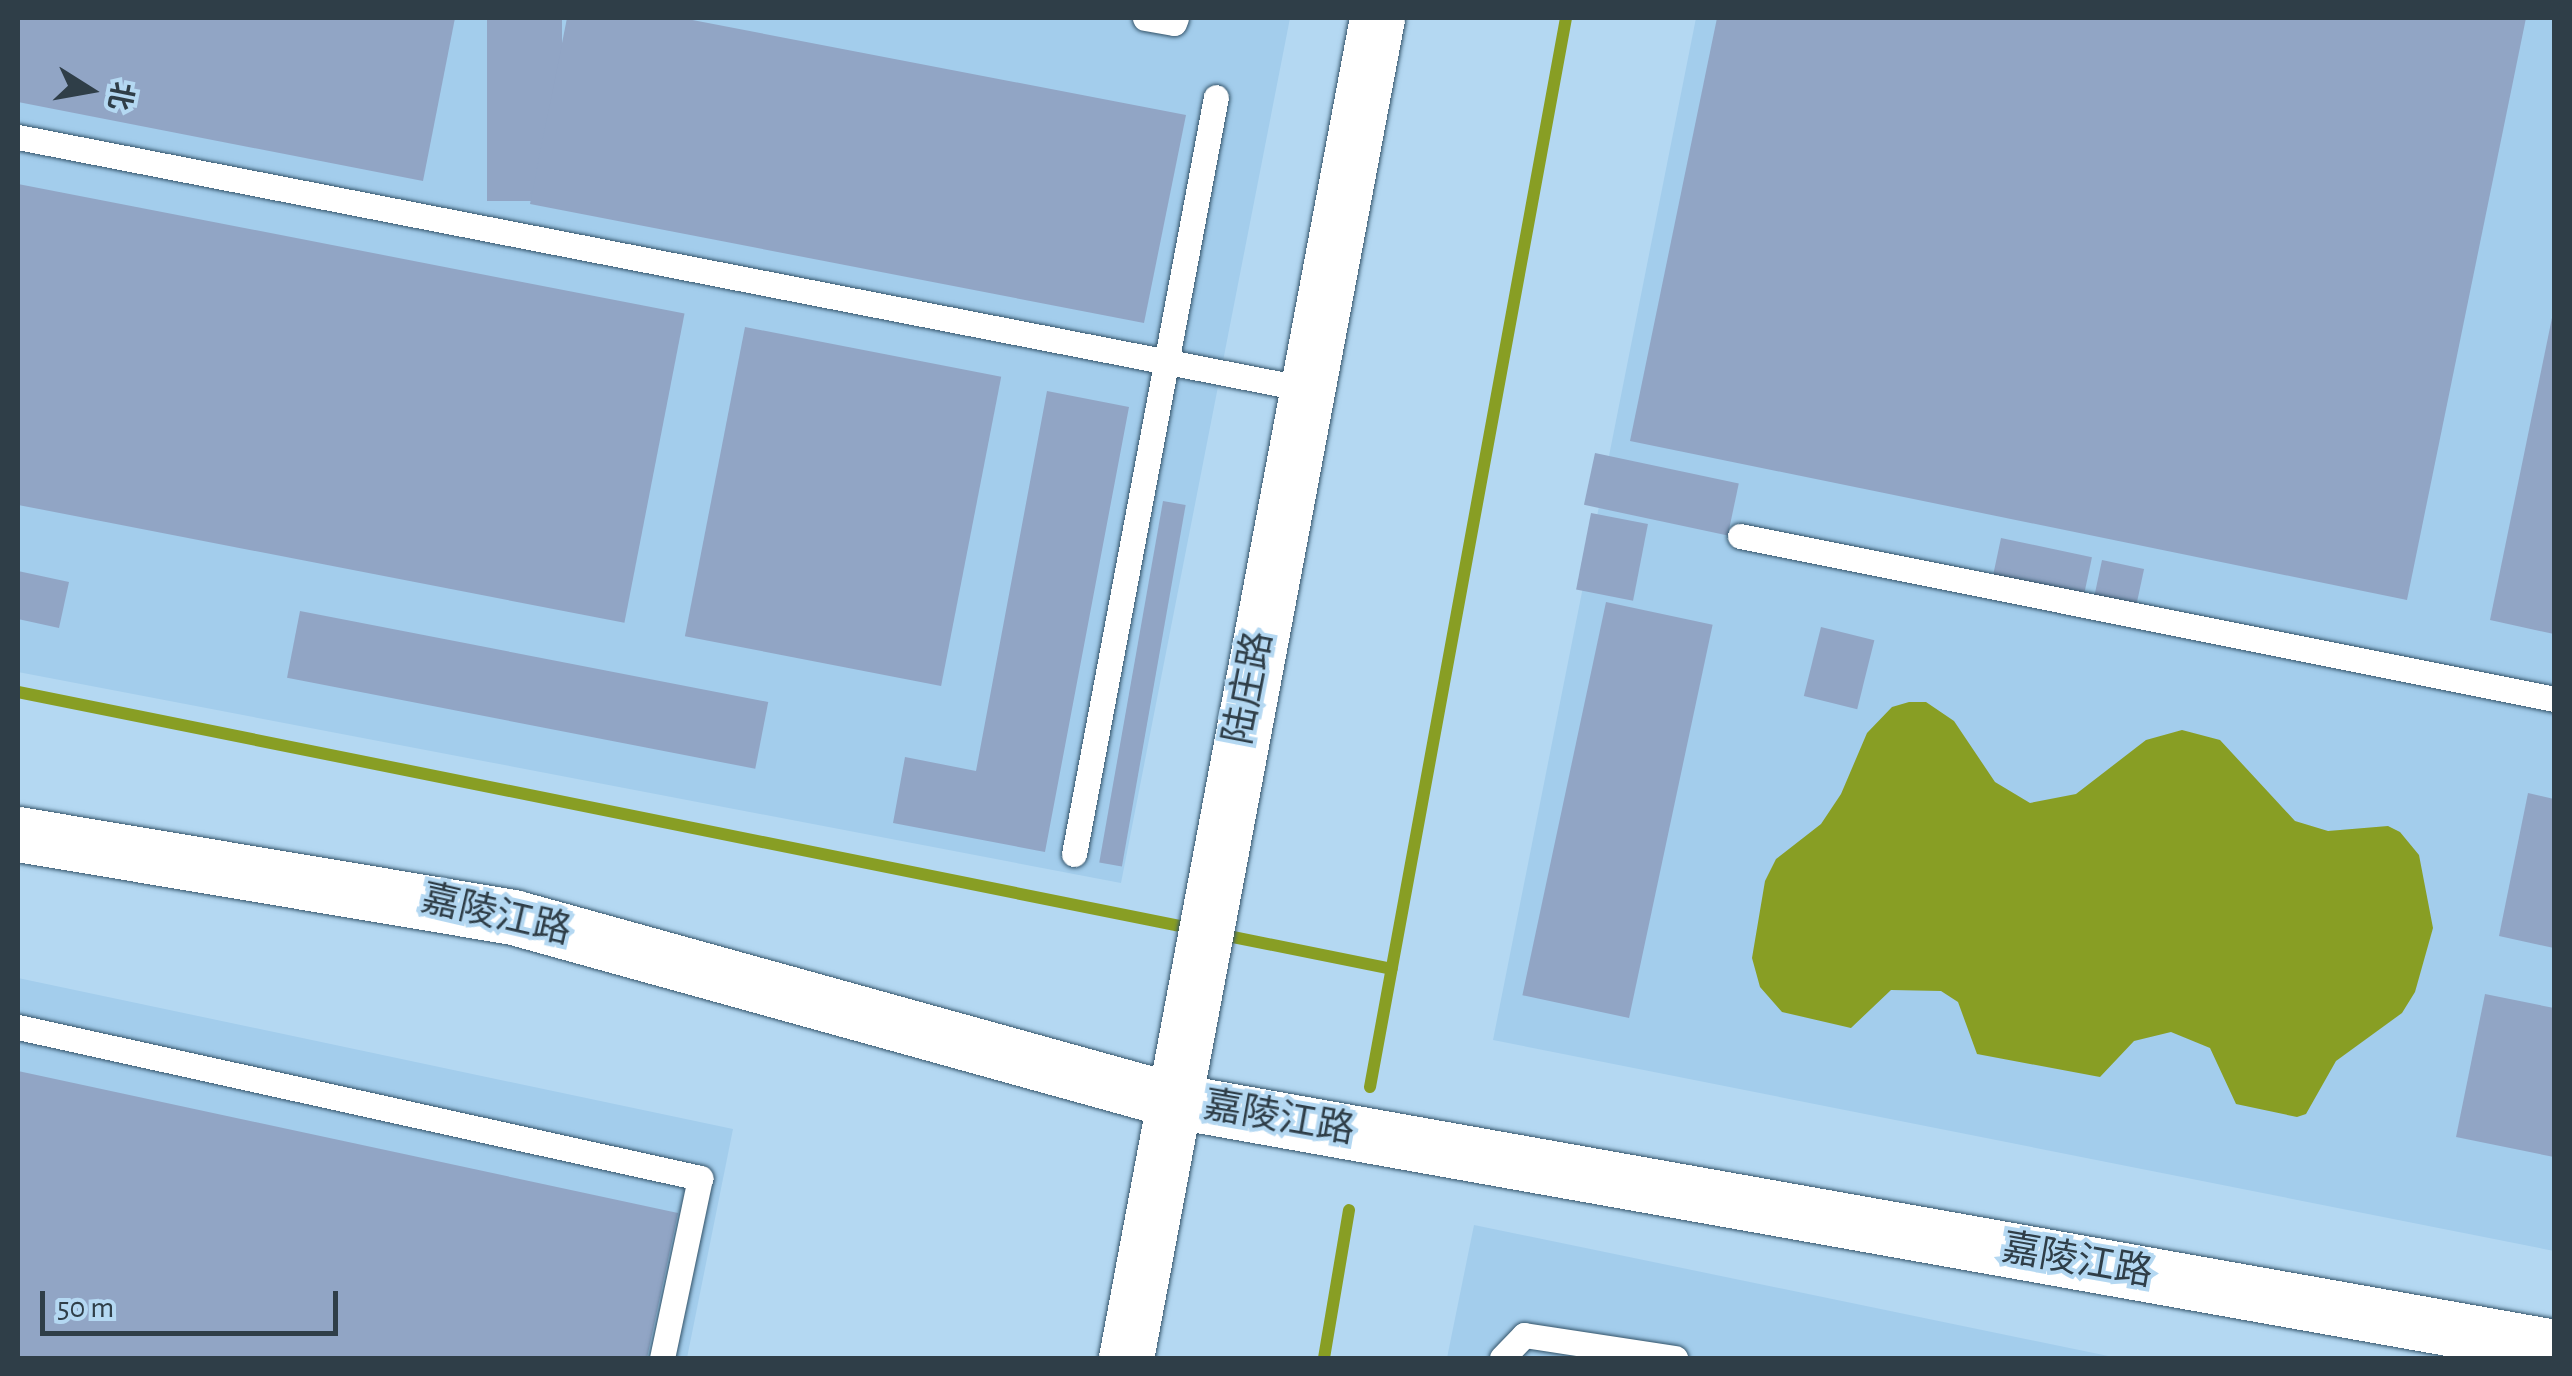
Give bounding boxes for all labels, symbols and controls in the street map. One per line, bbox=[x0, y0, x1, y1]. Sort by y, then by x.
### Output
north arrow bbox=[40, 40, 140, 140]
text: 北 bbox=[103, 79, 136, 112]
street label: 陆庄路 bbox=[1217, 628, 1283, 748]
street label: 嘉陵江路 bbox=[417, 877, 575, 955]
street label: 嘉陵江路 bbox=[1200, 1083, 1358, 1155]
street label: 嘉陵江路 bbox=[1998, 1226, 2156, 1298]
scale bar bbox=[45, 1271, 342, 1333]
text: 50 m bbox=[57, 1293, 114, 1323]

